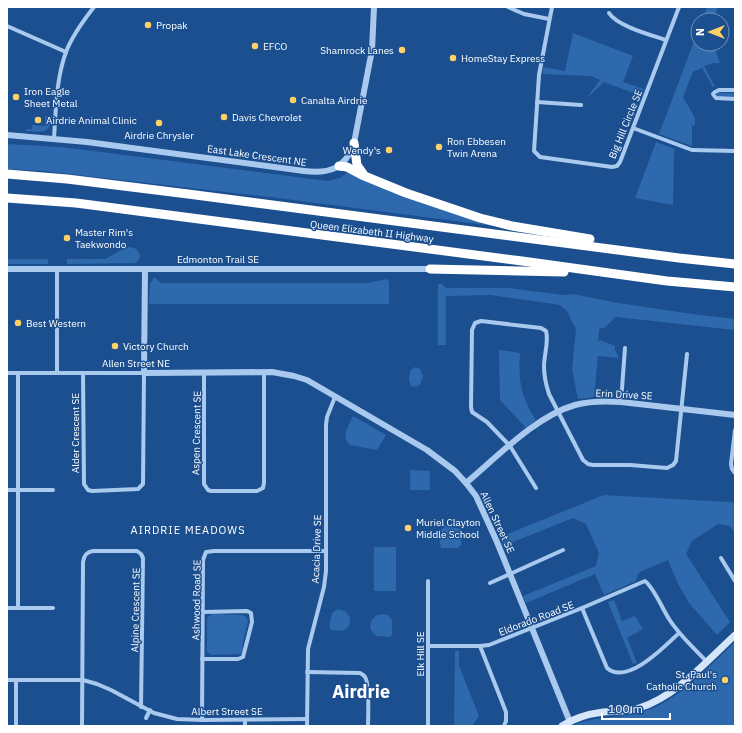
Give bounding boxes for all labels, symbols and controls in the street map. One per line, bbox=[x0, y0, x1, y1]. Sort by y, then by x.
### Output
north arrow bbox=[690, 12, 730, 52]
place label: Propak bbox=[156, 19, 188, 32]
marker: Propak bbox=[143, 20, 153, 30]
text: N bbox=[693, 28, 707, 36]
place label: EFCO bbox=[263, 40, 287, 53]
marker: EFCO bbox=[250, 41, 260, 51]
place label: Shamrock Lanes bbox=[320, 44, 394, 57]
marker: Shamrock Lanes bbox=[397, 45, 407, 55]
place label: HomeStay Express bbox=[461, 52, 545, 65]
marker: HomeStay Express bbox=[448, 53, 458, 63]
place label: Iron Eagle Sheet Metal bbox=[24, 85, 78, 110]
street label: Big Hill Circle SE bbox=[606, 87, 645, 161]
marker: Iron Eagle Sheet Metal bbox=[11, 92, 21, 102]
place label: Canalta Airdrie bbox=[301, 94, 368, 107]
marker: Canalta Airdrie bbox=[288, 95, 298, 105]
place label: Davis Chevrolet bbox=[232, 111, 302, 124]
marker: Davis Chevrolet bbox=[219, 112, 229, 122]
place label: Airdrie Animal Clinic bbox=[46, 114, 137, 127]
marker: Airdrie Animal Clinic bbox=[33, 115, 43, 125]
marker: Airdrie Chrysler bbox=[154, 118, 164, 128]
place label: Airdrie Chrysler bbox=[124, 129, 194, 142]
place label: Ron Ebbesen Twin Arena bbox=[447, 135, 506, 160]
street label: East Lake Crescent NE bbox=[206, 142, 308, 169]
marker: Ron Ebbesen Twin Arena bbox=[434, 142, 444, 152]
place label: Wendy's bbox=[343, 144, 381, 157]
marker: Wendy's bbox=[384, 145, 394, 155]
street label: Queen Elizabeth II Highway bbox=[309, 217, 434, 246]
place label: Master Rim's Taekwondo bbox=[75, 226, 133, 251]
marker: Master Rim's Taekwondo bbox=[62, 233, 72, 243]
street label: Edmonton Trail SE bbox=[177, 253, 259, 266]
place label: Best Western bbox=[26, 317, 86, 330]
marker: Best Western bbox=[13, 318, 23, 328]
place label: Victory Church bbox=[123, 340, 189, 353]
marker: Victory Church bbox=[110, 341, 120, 351]
street label: Allen Street NE bbox=[102, 357, 170, 370]
street label: Erin Drive SE bbox=[595, 387, 653, 402]
street label: Aspen Crescent SE bbox=[189, 391, 204, 475]
street label: Alder Crescent SE bbox=[69, 393, 82, 473]
street label: Allen Street SE bbox=[478, 489, 518, 555]
street label: Acacia Drive SE bbox=[309, 514, 324, 584]
place label: Muriel Clayton Middle School bbox=[416, 516, 481, 541]
district label: AIRDRIE MEADOWS bbox=[130, 523, 246, 537]
marker: Muriel Clayton Middle School bbox=[403, 523, 413, 533]
street label: Ashwood Road SE bbox=[189, 559, 204, 641]
street label: Alpine Crescent SE bbox=[128, 567, 143, 653]
street label: Eldorado Road SE bbox=[497, 598, 576, 639]
street label: Elk Hill SE bbox=[414, 631, 427, 677]
place label: St. Paul's Catholic Church bbox=[646, 668, 717, 693]
marker: St. Paul's Catholic Church bbox=[720, 675, 730, 685]
district label: Airdrie bbox=[332, 680, 390, 703]
scale bar bbox=[602, 695, 670, 721]
text: 100 m bbox=[608, 701, 643, 716]
street label: Albert Street SE bbox=[191, 705, 263, 718]

